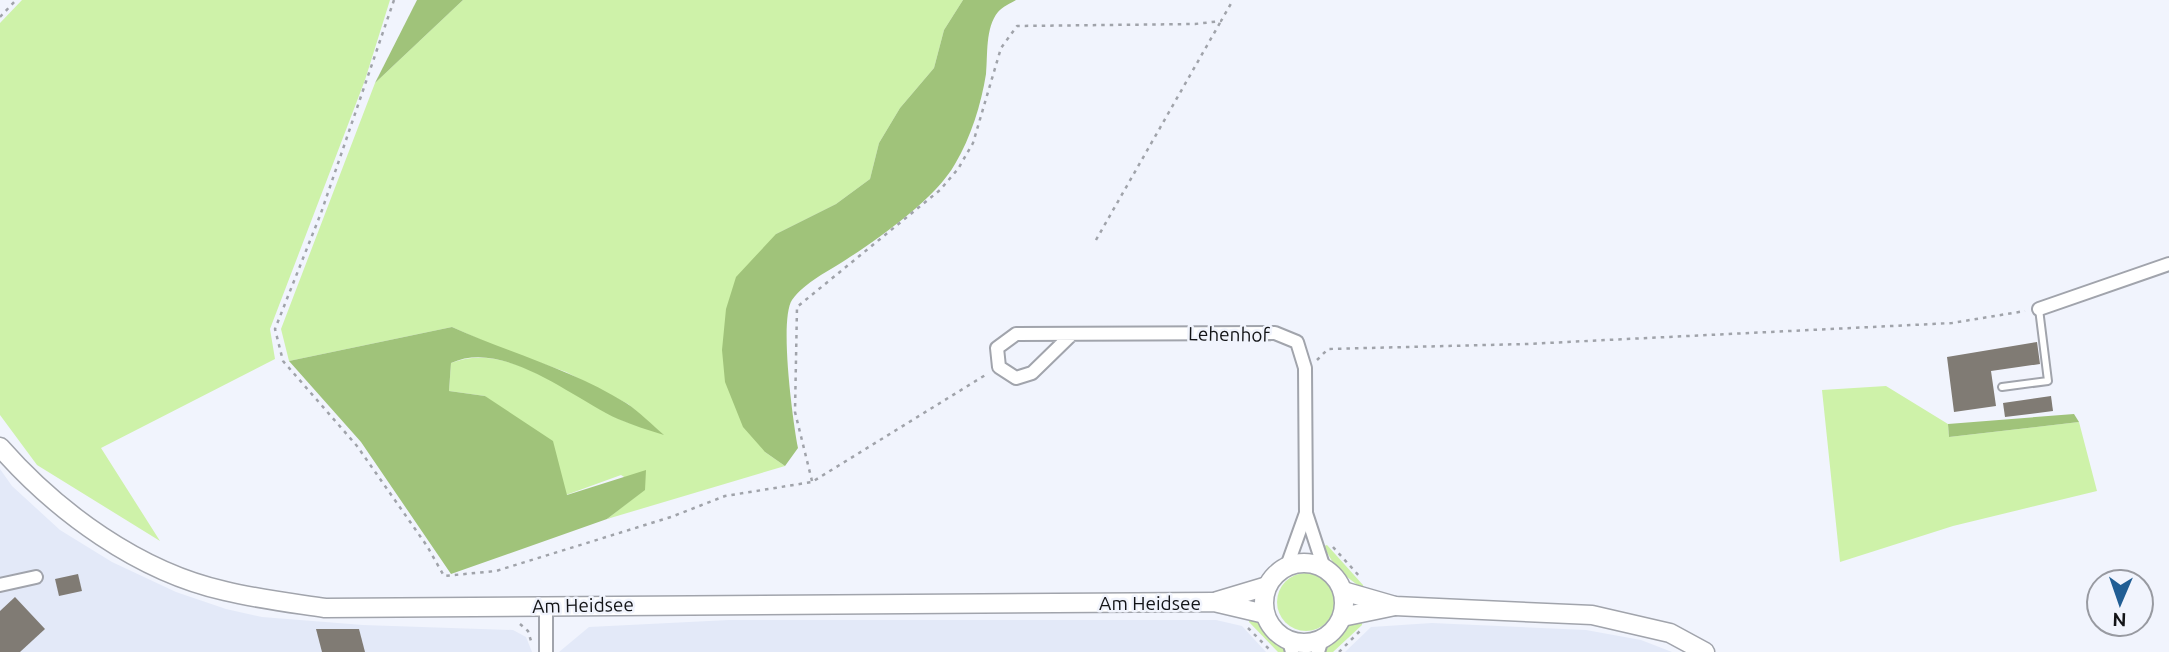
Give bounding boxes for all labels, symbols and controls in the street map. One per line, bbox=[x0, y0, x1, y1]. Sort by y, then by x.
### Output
street label: Lehenhof bbox=[1188, 322, 1271, 346]
north arrow bbox=[2085, 568, 2155, 638]
street label: Am Heidsee bbox=[1099, 592, 1201, 614]
street label: Am Heidsee bbox=[532, 593, 634, 617]
text: N bbox=[2112, 609, 2127, 631]

